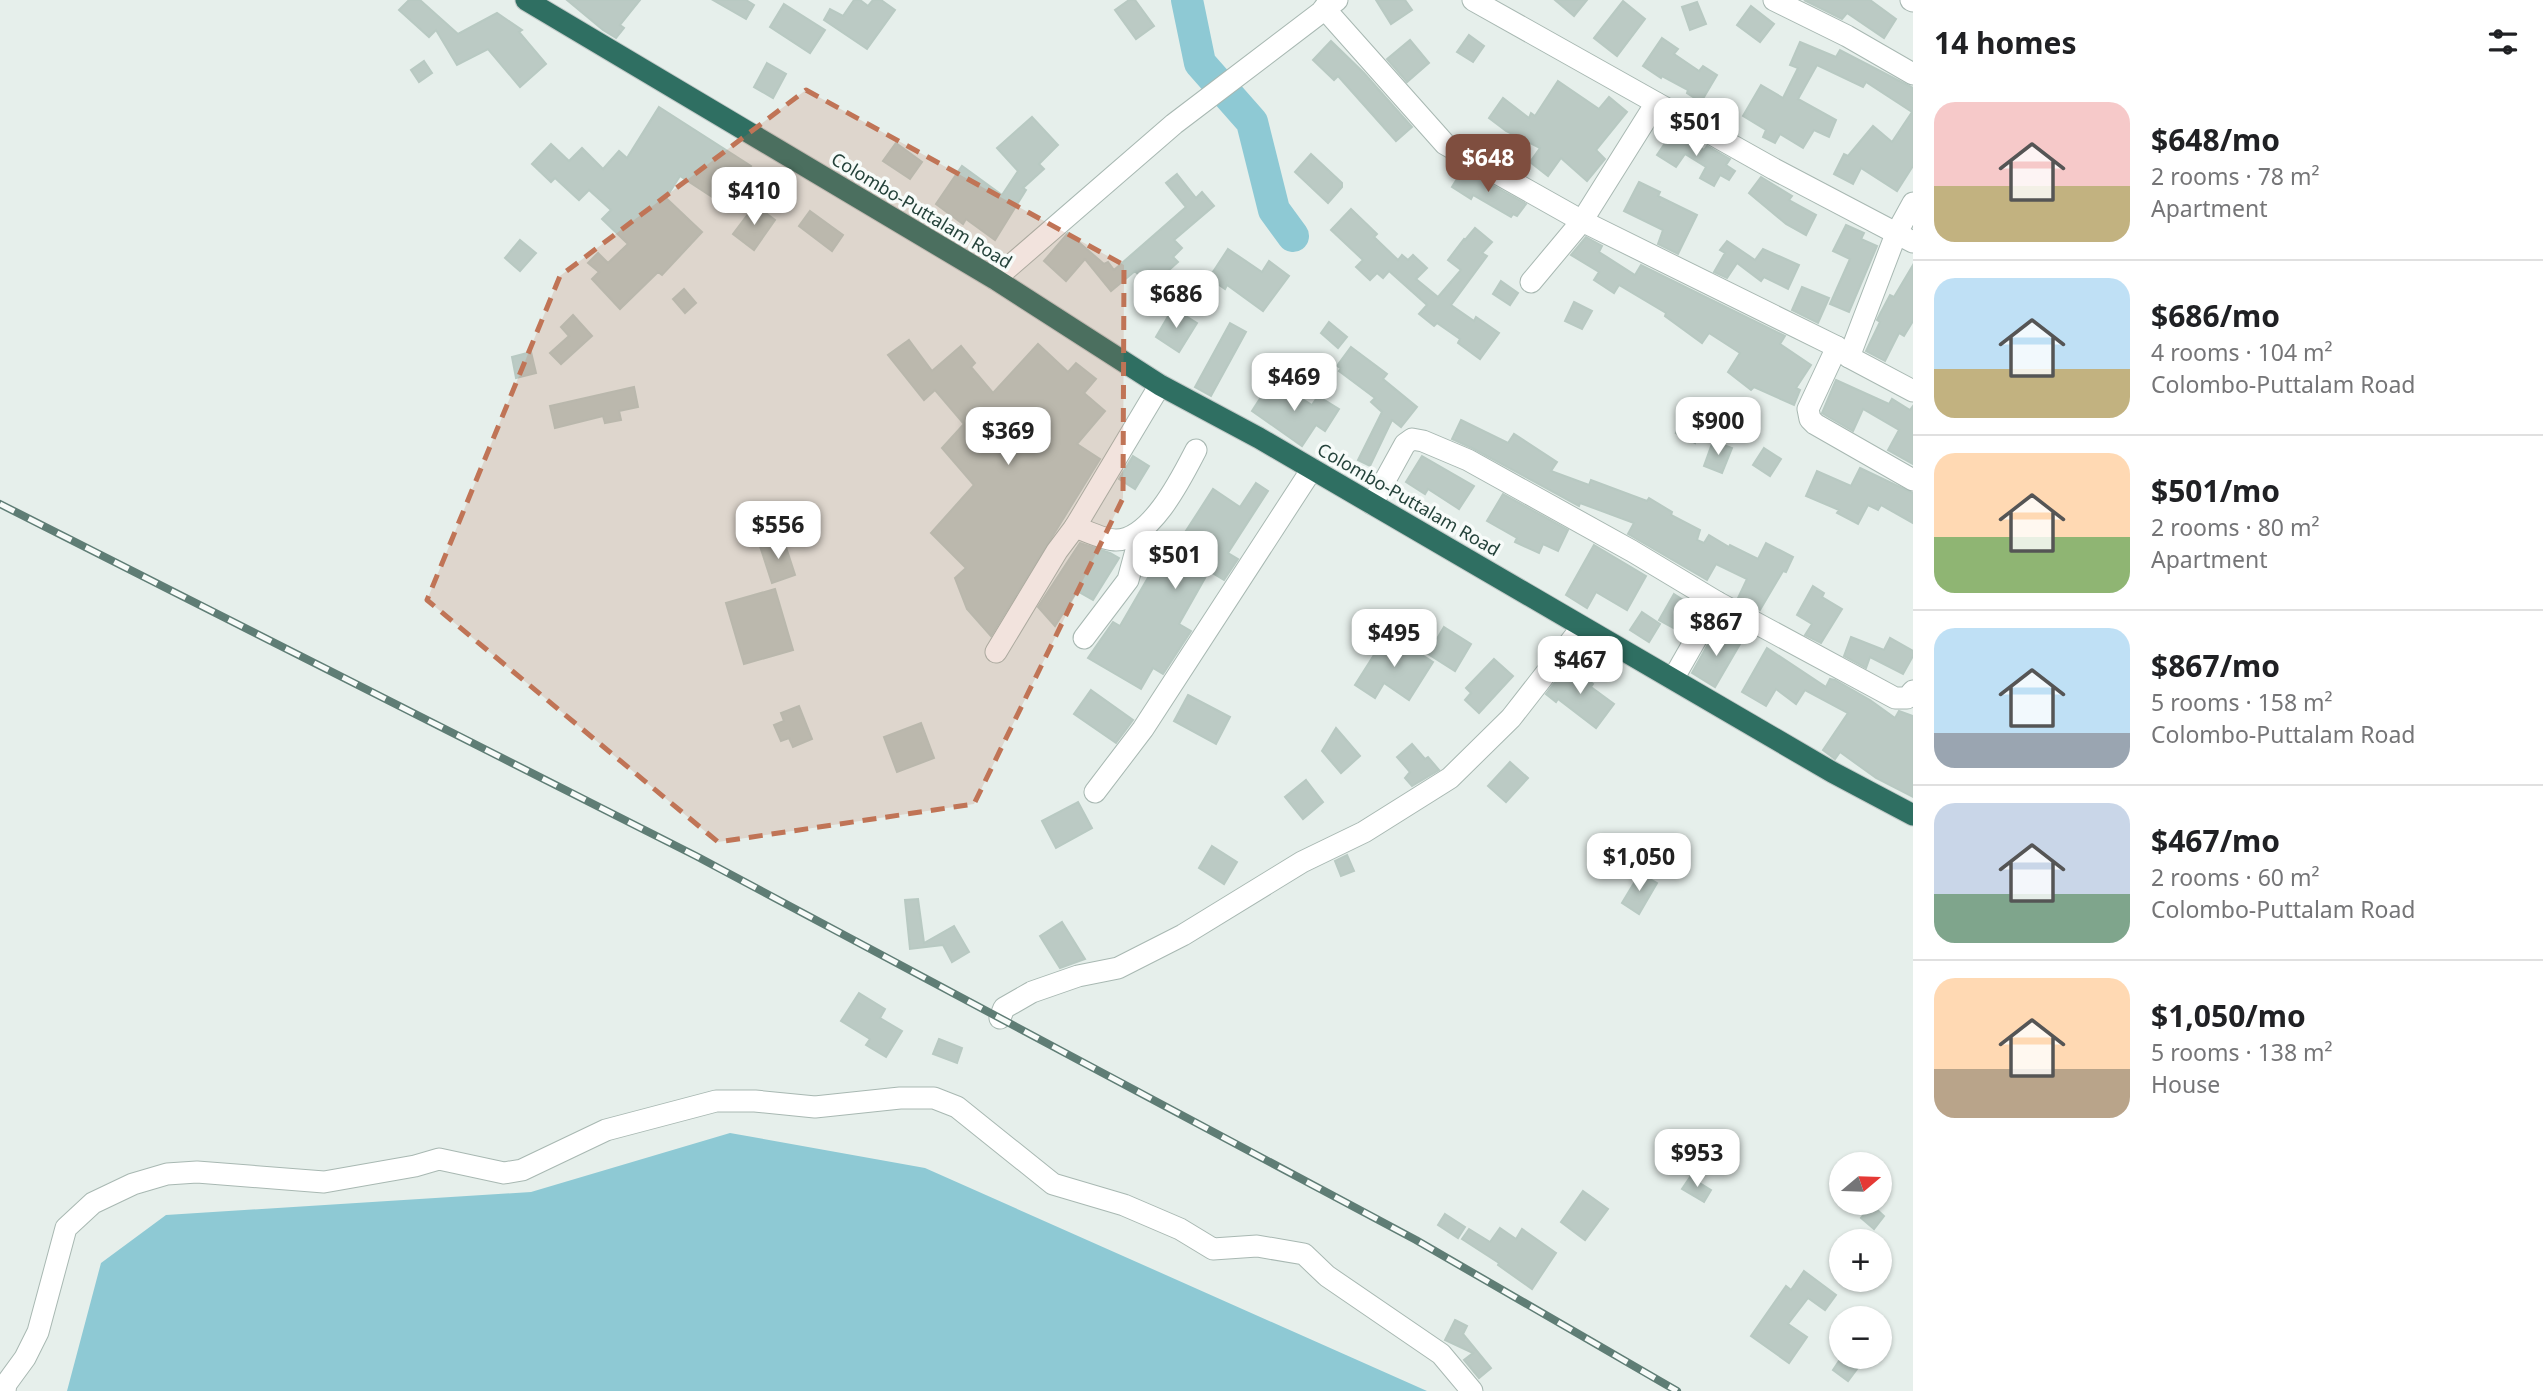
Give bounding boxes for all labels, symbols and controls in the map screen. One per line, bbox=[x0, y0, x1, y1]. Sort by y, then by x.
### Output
text: 14 homes bbox=[1934, 22, 2077, 63]
icon: filters bbox=[2484, 23, 2522, 61]
pin: $501 bbox=[1655, 99, 1737, 158]
text: $501 bbox=[1670, 105, 1722, 137]
text: $648/mo bbox=[2151, 119, 2280, 160]
icon: home bbox=[1990, 130, 2074, 214]
pin: $648 bbox=[1447, 134, 1529, 194]
text: $648 bbox=[1462, 141, 1514, 173]
street label: Colombo-Puttalam Road bbox=[827, 146, 1017, 274]
text: 2 rooms · 78 m² bbox=[2151, 160, 2320, 192]
pin: $410 bbox=[713, 168, 795, 227]
text: $410 bbox=[728, 174, 780, 206]
text: Apartment bbox=[2151, 192, 2268, 224]
pin: $686 bbox=[1135, 270, 1217, 330]
text: $686 bbox=[1150, 277, 1202, 309]
text: $686/mo bbox=[2151, 295, 2280, 336]
icon: home bbox=[1990, 306, 2074, 390]
text: 4 rooms · 104 m² bbox=[2151, 336, 2333, 368]
pin: $469 bbox=[1253, 354, 1335, 413]
text: $469 bbox=[1268, 360, 1320, 392]
text: Colombo-Puttalam Road bbox=[2151, 368, 2416, 400]
pin: $900 bbox=[1677, 398, 1759, 457]
text: $900 bbox=[1692, 404, 1744, 436]
pin: $369 bbox=[967, 407, 1049, 467]
text: $369 bbox=[982, 414, 1034, 446]
street label: Colombo-Puttalam Road bbox=[1313, 437, 1505, 561]
text: $501/mo bbox=[2151, 470, 2280, 511]
icon: home bbox=[1990, 481, 2074, 565]
pin: $556 bbox=[737, 502, 819, 561]
text: $556 bbox=[752, 508, 804, 540]
text: 2 rooms · 80 m² bbox=[2151, 511, 2320, 543]
pin: $501 bbox=[1134, 532, 1216, 591]
text: $501 bbox=[1149, 538, 1201, 570]
text: Apartment bbox=[2151, 543, 2268, 575]
pin: $867 bbox=[1675, 598, 1757, 658]
text: $867 bbox=[1690, 605, 1742, 637]
pin: $495 bbox=[1353, 610, 1435, 669]
text: $495 bbox=[1368, 616, 1420, 648]
pin: $467 bbox=[1539, 636, 1621, 696]
text: $467 bbox=[1554, 643, 1606, 675]
text: $867/mo bbox=[2151, 645, 2280, 686]
icon: home bbox=[1990, 656, 2074, 740]
text: 5 rooms · 158 m² bbox=[2151, 686, 2333, 718]
text: Colombo-Puttalam Road bbox=[2151, 718, 2416, 750]
text: $467/mo bbox=[2151, 820, 2280, 861]
icon: home bbox=[1990, 831, 2074, 915]
pin: $1,050 bbox=[1582, 834, 1696, 893]
text: $1,050 bbox=[1603, 840, 1675, 872]
text: 2 rooms · 60 m² bbox=[2151, 861, 2320, 893]
text: Colombo-Puttalam Road bbox=[2151, 893, 2416, 925]
text: $1,050/mo bbox=[2151, 995, 2306, 1036]
icon: home bbox=[1990, 1006, 2074, 1090]
text: 5 rooms · 138 m² bbox=[2151, 1036, 2333, 1068]
text: House bbox=[2151, 1068, 2220, 1100]
pin: $953 bbox=[1656, 1130, 1738, 1189]
text: $953 bbox=[1671, 1136, 1723, 1168]
north arrow bbox=[1829, 1152, 1892, 1214]
map controls bbox=[1829, 1152, 1892, 1369]
button: + bbox=[1829, 1229, 1892, 1292]
button: − bbox=[1829, 1306, 1892, 1369]

